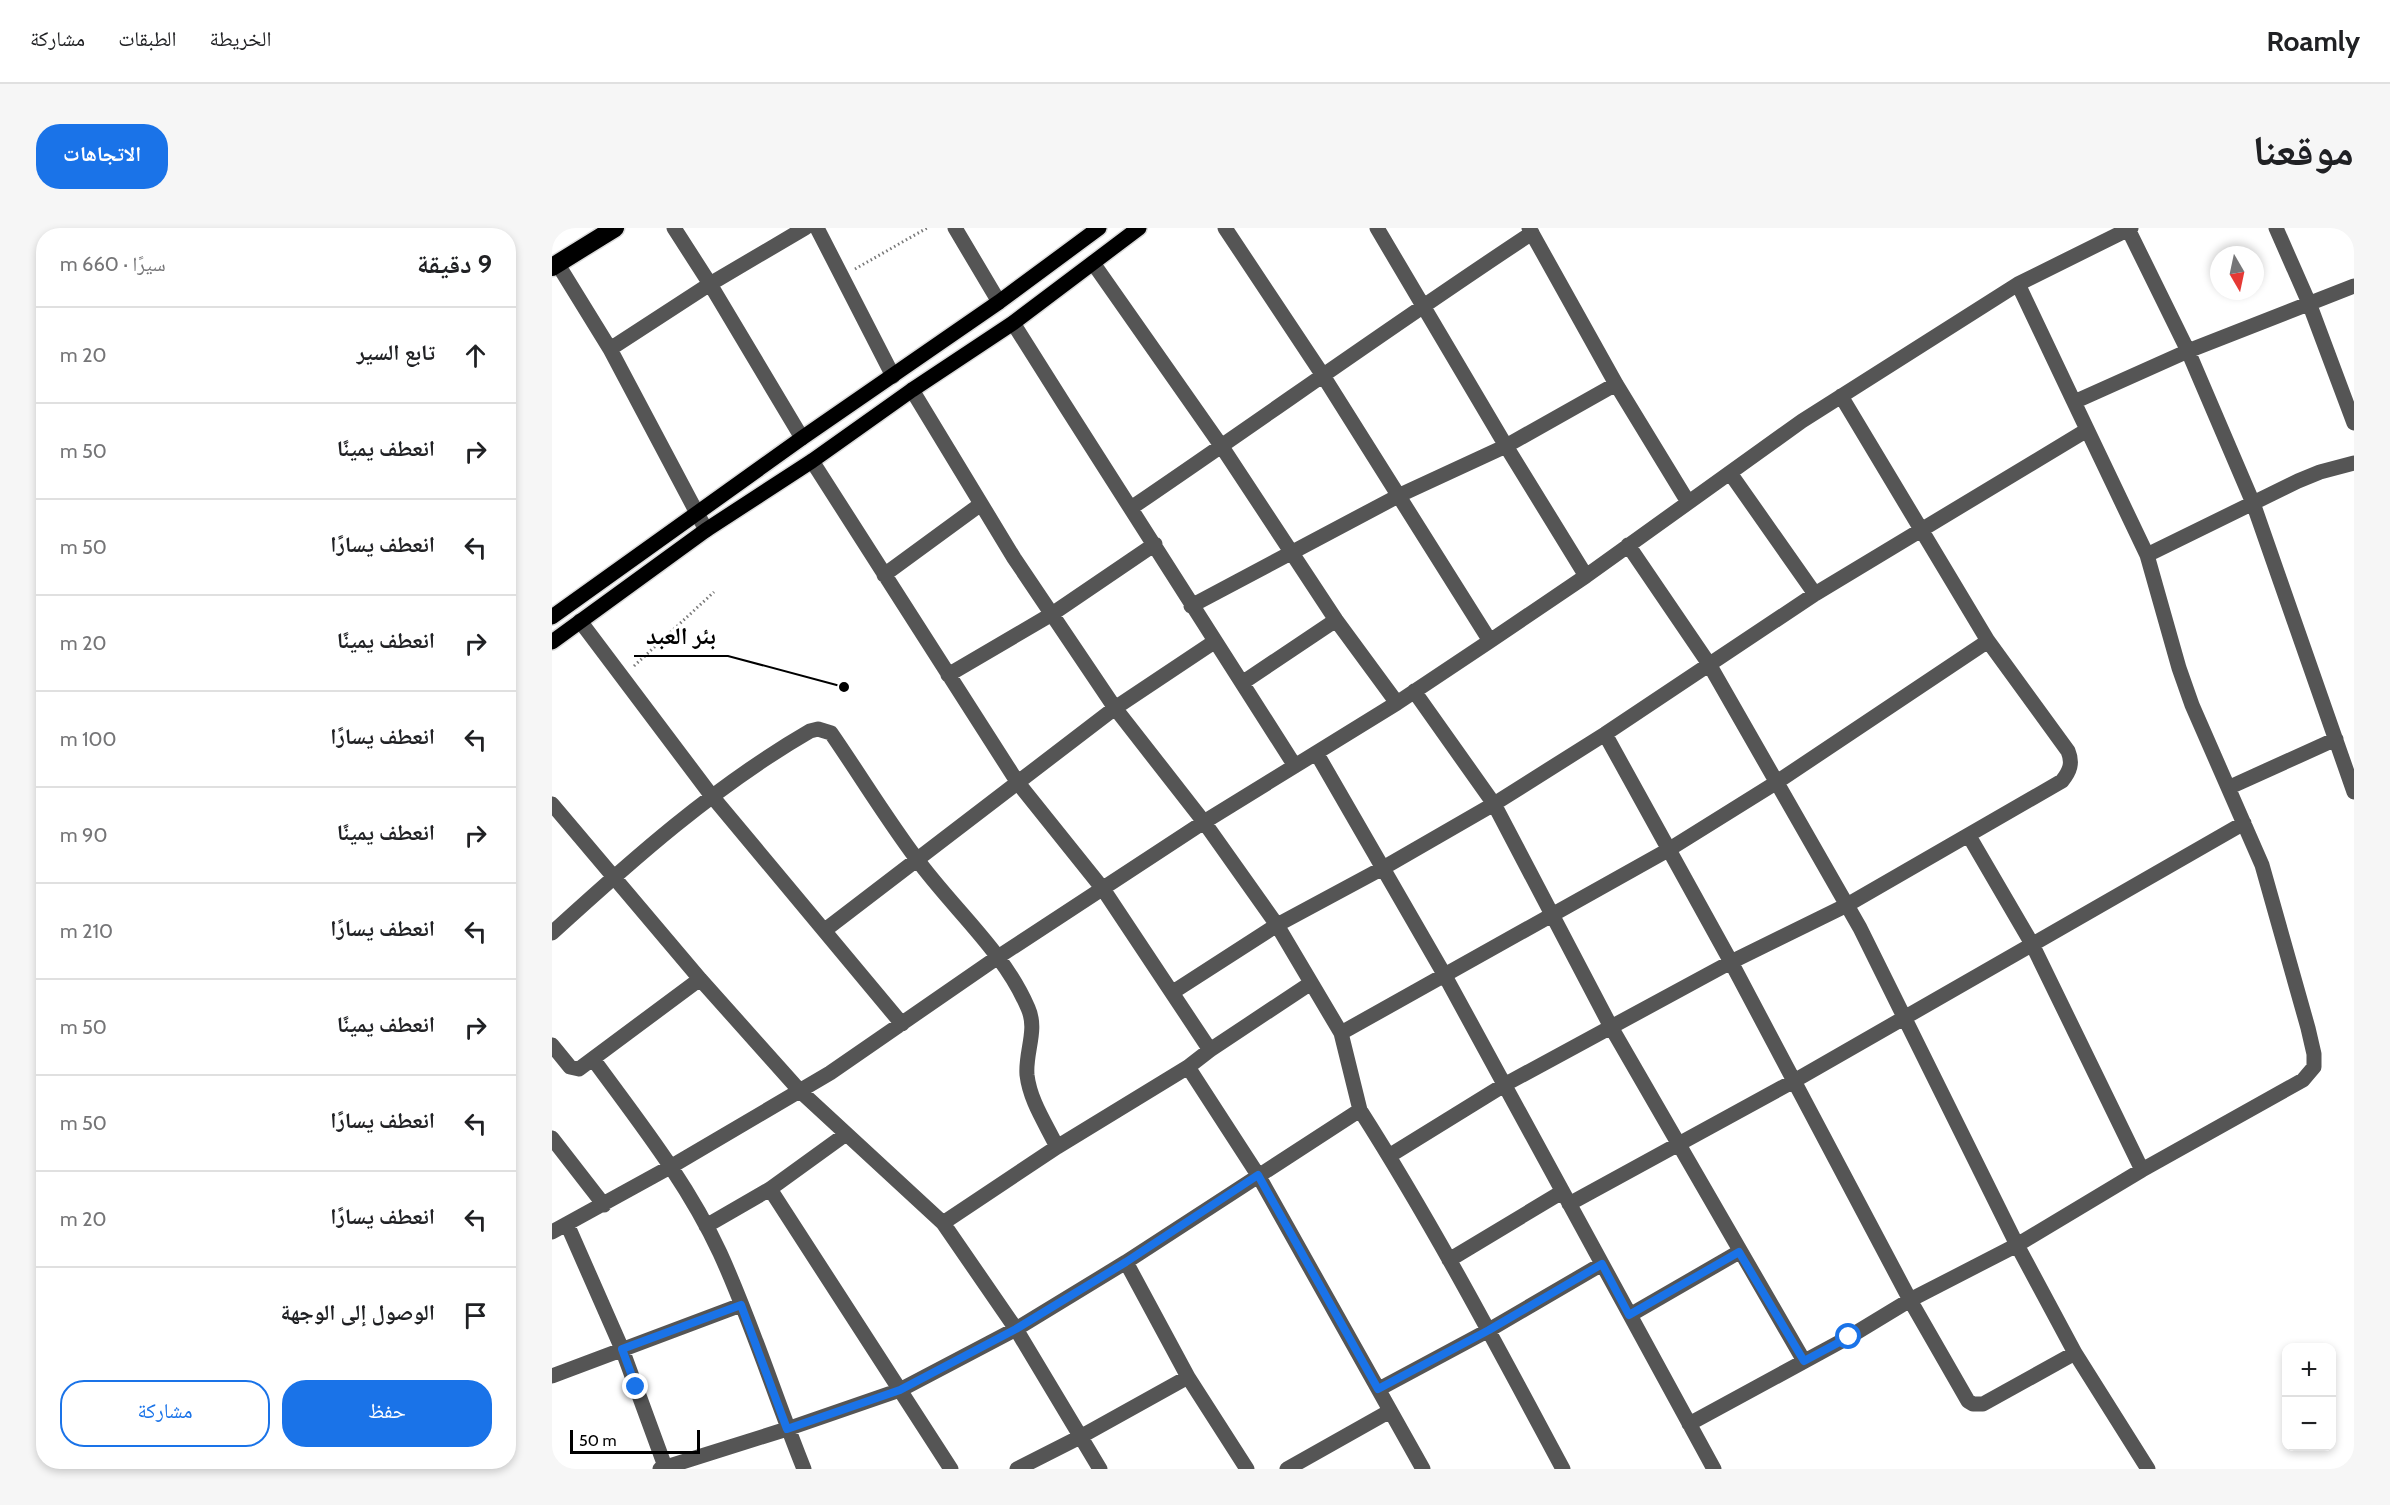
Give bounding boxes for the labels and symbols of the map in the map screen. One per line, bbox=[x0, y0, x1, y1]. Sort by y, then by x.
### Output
north arrow bbox=[2210, 246, 2264, 300]
callout: بئر العبد bbox=[634, 614, 728, 656]
text: بئر العبد bbox=[646, 621, 716, 650]
route start bbox=[1835, 1323, 1861, 1349]
route end bbox=[622, 1373, 648, 1399]
scale bar bbox=[570, 1427, 700, 1454]

